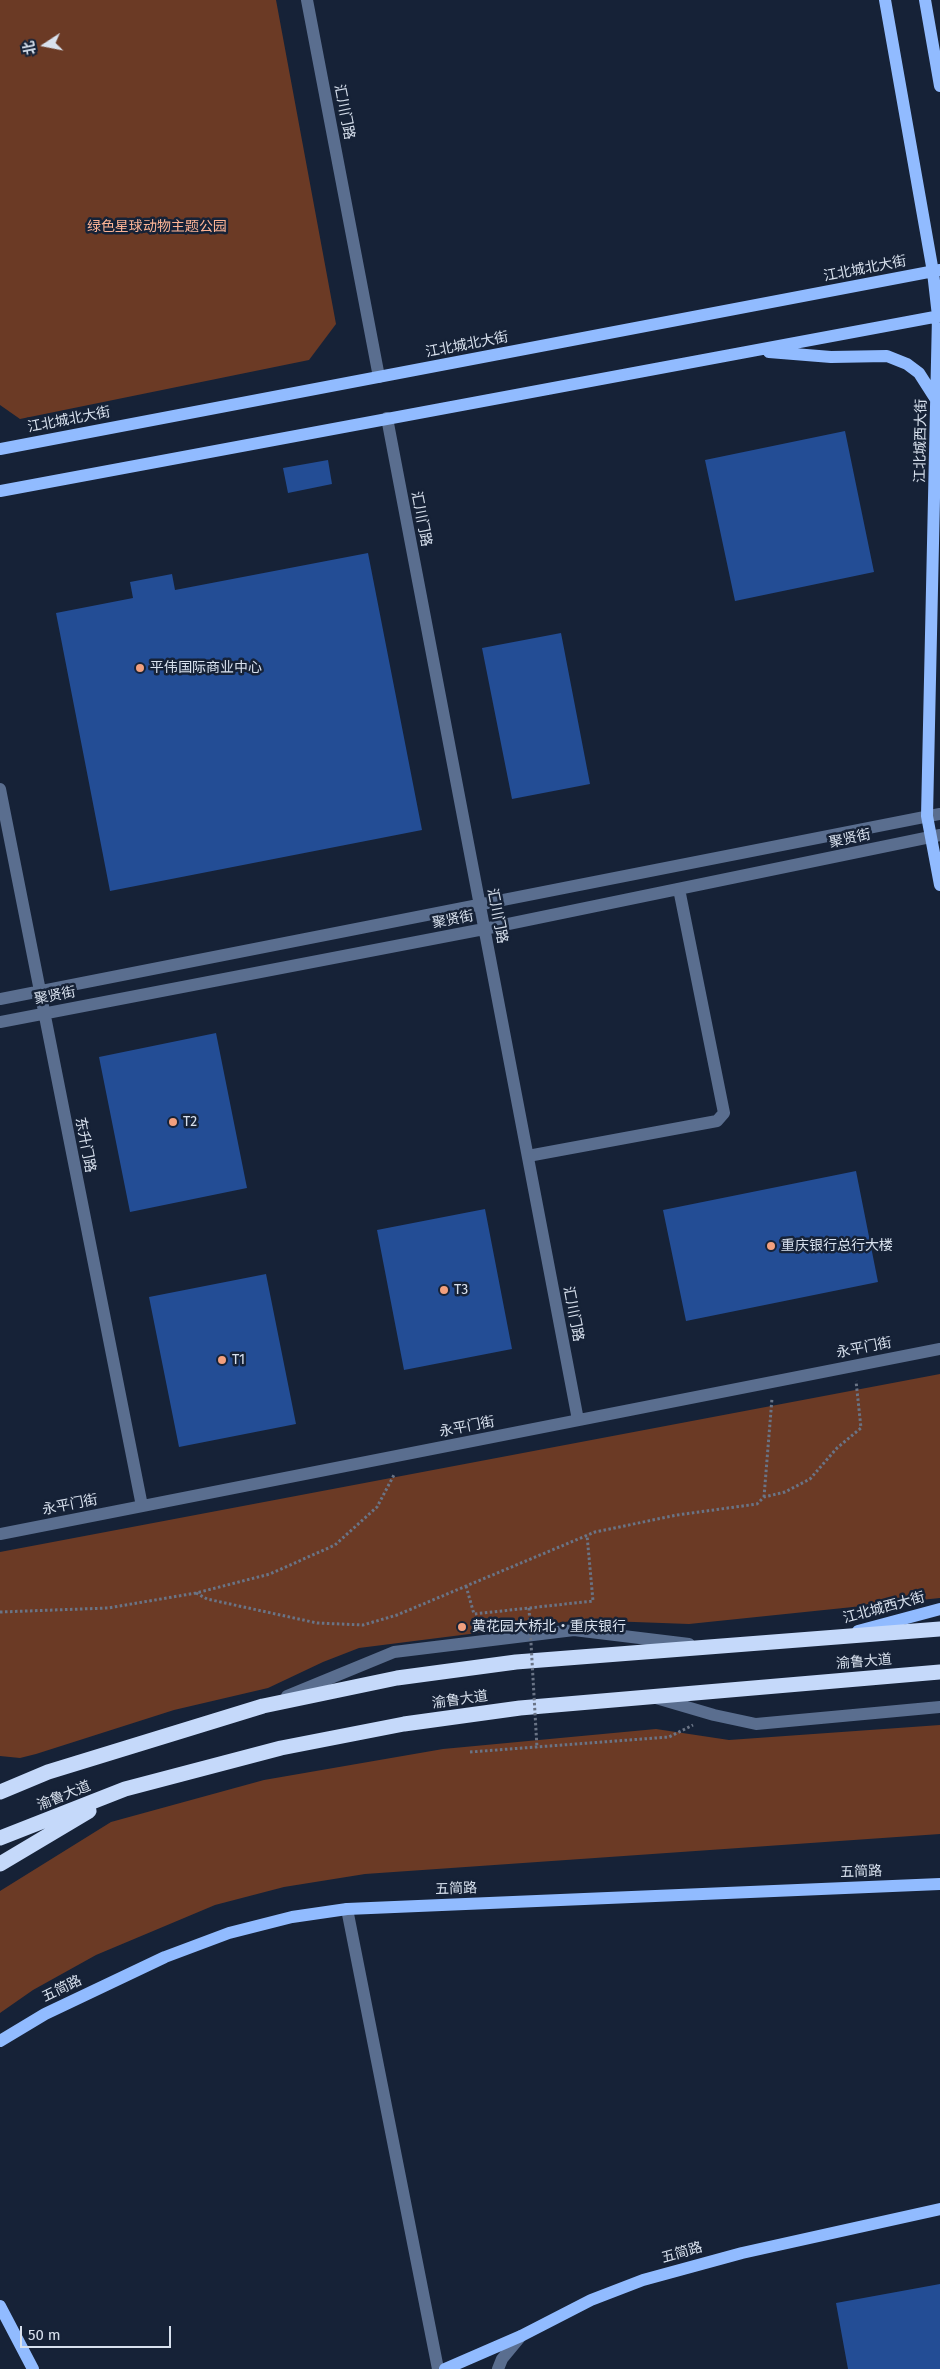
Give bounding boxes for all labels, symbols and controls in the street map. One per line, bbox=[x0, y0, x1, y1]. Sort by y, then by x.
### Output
north arrow bbox=[20, 20, 70, 70]
text: 北 bbox=[20, 39, 39, 56]
street label: 汇川门路 bbox=[330, 83, 358, 141]
park label: 绿色星球动物主题公园 bbox=[87, 219, 227, 235]
street label: 江北城北大街 bbox=[822, 253, 908, 285]
street label: 江北城北大街 bbox=[424, 329, 510, 361]
street label: 江北城西大街 bbox=[912, 399, 930, 483]
street label: 江北城北大街 bbox=[26, 404, 112, 436]
street label: 汇川门路 bbox=[407, 490, 435, 548]
place label: 平伟国际商业中心 bbox=[150, 660, 262, 676]
marker: 平伟国际商业中心 bbox=[134, 662, 146, 674]
street label: 聚贤街 bbox=[828, 826, 872, 852]
street label: 汇川门路 bbox=[483, 887, 511, 945]
street label: 聚贤街 bbox=[431, 908, 475, 932]
street label: 聚贤街 bbox=[33, 984, 77, 1008]
place label: T2 bbox=[183, 1114, 197, 1130]
street label: 东升门路 bbox=[71, 1116, 99, 1174]
marker: T2 bbox=[167, 1116, 179, 1128]
place label: 重庆银行总行大楼 bbox=[781, 1238, 893, 1254]
marker: 重庆银行总行大楼 bbox=[765, 1240, 777, 1252]
place label: T3 bbox=[454, 1282, 468, 1298]
marker: T3 bbox=[438, 1284, 450, 1296]
street label: 汇川门路 bbox=[559, 1285, 587, 1343]
street label: 永平门街 bbox=[835, 1334, 893, 1362]
place label: T1 bbox=[232, 1352, 245, 1368]
marker: T1 bbox=[216, 1354, 228, 1366]
street label: 永平门街 bbox=[438, 1413, 496, 1441]
street label: 永平门街 bbox=[41, 1491, 99, 1519]
street label: 江北城西大街 bbox=[841, 1589, 927, 1627]
place label: 黄花园大桥北‧重庆银行 bbox=[472, 1619, 626, 1635]
marker: 黄花园大桥北‧重庆银行 bbox=[456, 1621, 468, 1633]
street label: 渝鲁大道 bbox=[835, 1651, 893, 1673]
street label: 渝鲁大道 bbox=[431, 1688, 489, 1712]
street label: 渝鲁大道 bbox=[35, 1778, 93, 1814]
street label: 五简路 bbox=[840, 1863, 882, 1881]
street label: 五简路 bbox=[435, 1880, 477, 1898]
street label: 五简路 bbox=[39, 1972, 85, 2006]
street label: 五简路 bbox=[659, 2239, 705, 2267]
scale bar bbox=[22, 2316, 174, 2348]
text: 50 m bbox=[28, 2326, 61, 2344]

